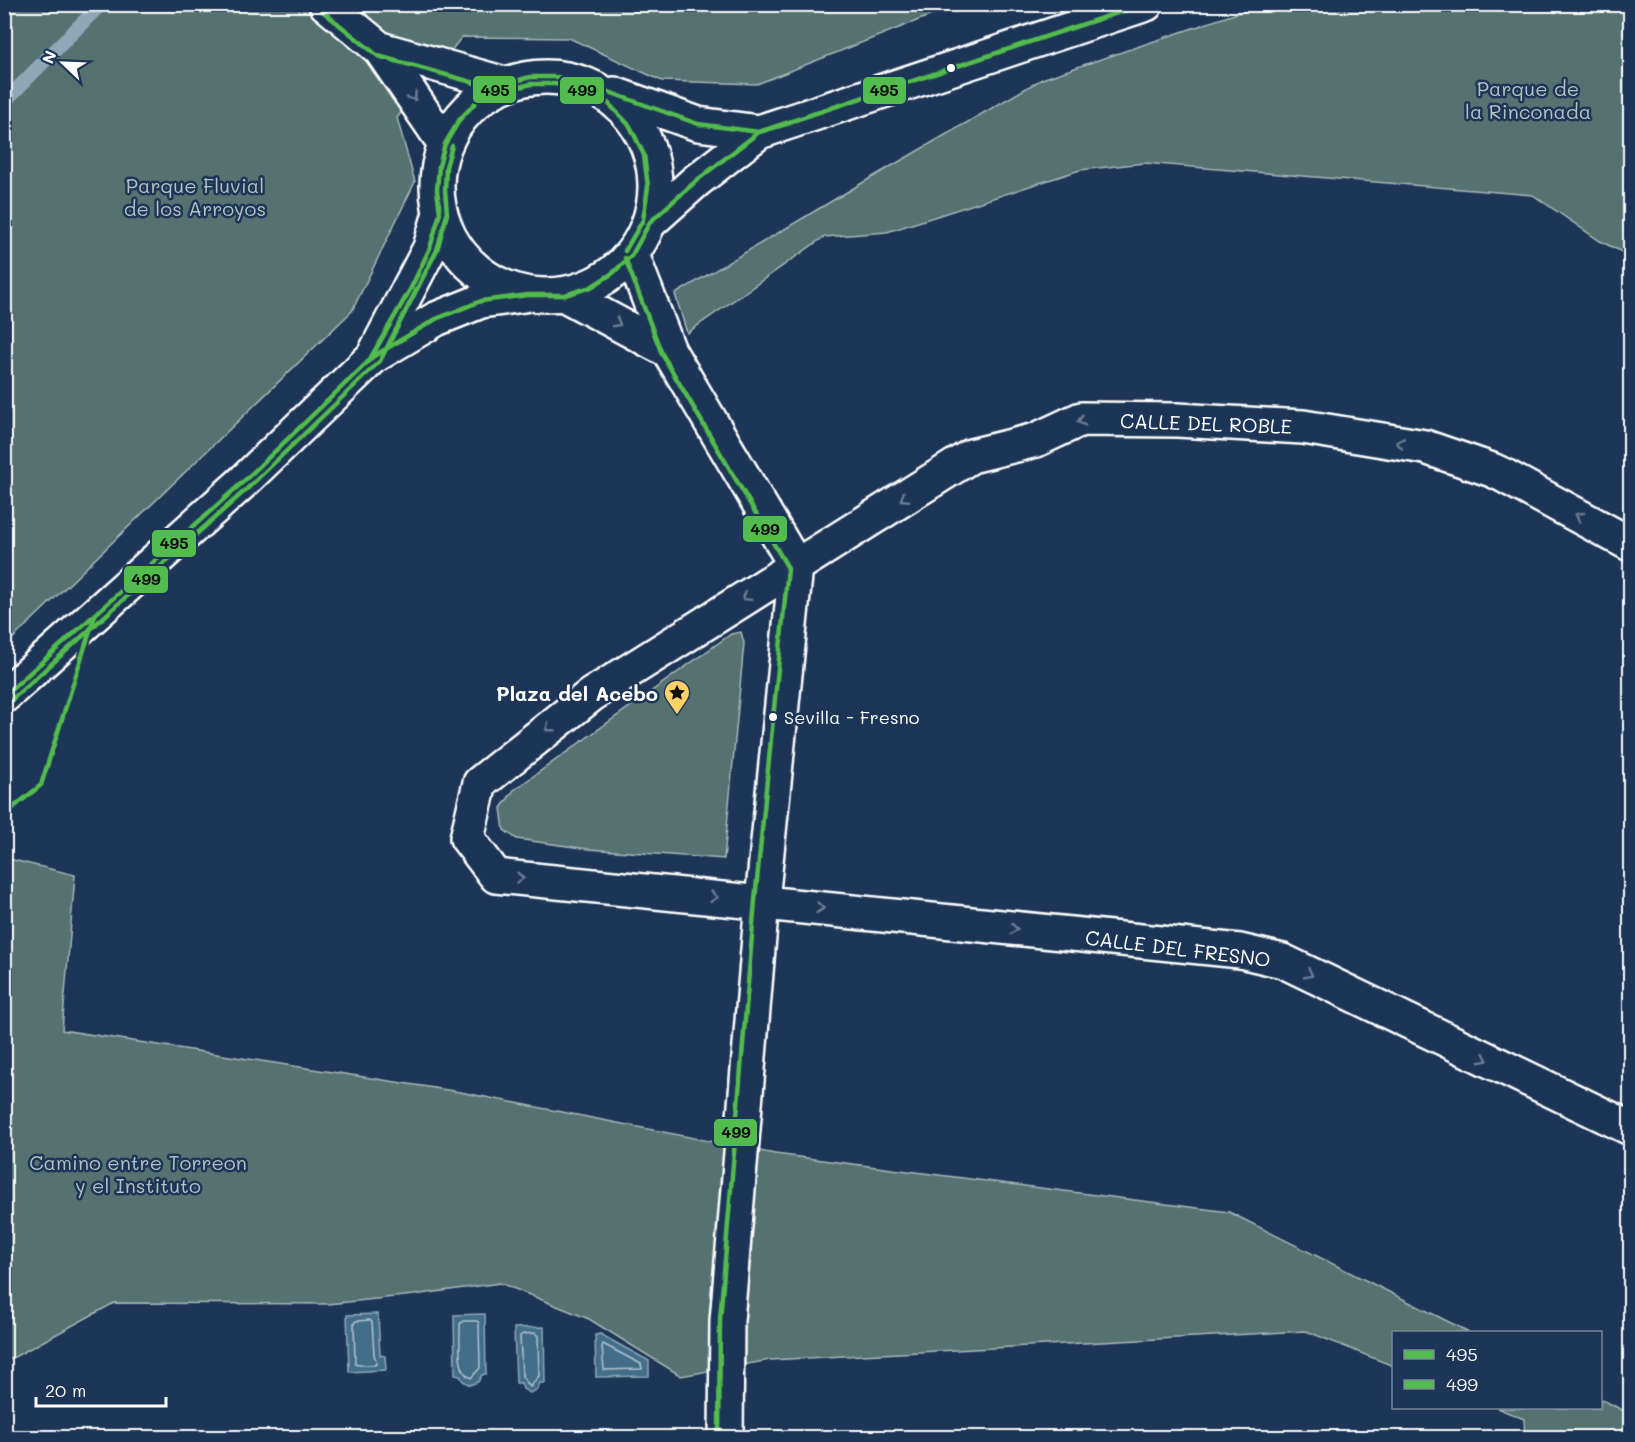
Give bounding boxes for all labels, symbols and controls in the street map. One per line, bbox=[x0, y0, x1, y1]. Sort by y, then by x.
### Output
north arrow bbox=[33, 33, 93, 93]
text: N bbox=[37, 47, 61, 67]
unlabelled marker bbox=[945, 62, 957, 74]
line badge: 495 bbox=[472, 75, 517, 104]
park label: Parque de la Rinconada bbox=[1465, 75, 1591, 124]
line badge: 499 bbox=[559, 76, 605, 105]
line badge: 495 bbox=[862, 76, 907, 105]
text: 495 bbox=[480, 79, 510, 100]
text: 499 bbox=[567, 79, 597, 100]
text: 495 bbox=[869, 79, 899, 100]
one-way arrow bbox=[406, 90, 417, 101]
park label: Parque Fluvial de los Arroyos bbox=[124, 172, 266, 221]
one-way arrow bbox=[611, 316, 621, 327]
street label: CALLE DEL ROBLE bbox=[1119, 407, 1293, 439]
one-way arrow bbox=[1076, 414, 1086, 427]
one-way arrow bbox=[1395, 437, 1405, 450]
one-way arrow bbox=[900, 491, 911, 502]
one-way arrow bbox=[1575, 512, 1585, 523]
line badge: 499 bbox=[742, 515, 788, 543]
text: 499 bbox=[750, 518, 780, 539]
line badge: 495 bbox=[151, 529, 197, 558]
text: 495 bbox=[159, 532, 189, 553]
line badge: 499 bbox=[123, 565, 169, 594]
text: 499 bbox=[131, 568, 161, 589]
one-way arrow bbox=[742, 590, 752, 602]
place icon: Plaza del Acebo bbox=[662, 678, 692, 716]
place label: Plaza del Acebo bbox=[496, 680, 658, 706]
place label: Sevilla - Fresno bbox=[784, 705, 920, 729]
marker: Sevilla - Fresno bbox=[767, 711, 779, 723]
one-way arrow bbox=[545, 721, 556, 732]
one-way arrow bbox=[515, 871, 524, 884]
one-way arrow bbox=[709, 890, 718, 903]
one-way arrow bbox=[816, 901, 825, 914]
one-way arrow bbox=[1009, 922, 1019, 935]
street label: CALLE DEL FRESNO bbox=[1084, 924, 1272, 972]
one-way arrow bbox=[1302, 966, 1313, 978]
one-way arrow bbox=[1478, 1051, 1489, 1063]
line badge: 499 bbox=[713, 1118, 758, 1147]
text: 499 bbox=[721, 1121, 751, 1142]
park label: Camino entre Torreon y el Instituto bbox=[29, 1149, 247, 1198]
legend bbox=[1392, 1331, 1602, 1409]
text: 495 bbox=[1446, 1342, 1478, 1366]
scale bar bbox=[36, 1370, 166, 1408]
text: 499 bbox=[1446, 1372, 1478, 1396]
text: 20 m bbox=[45, 1378, 86, 1402]

